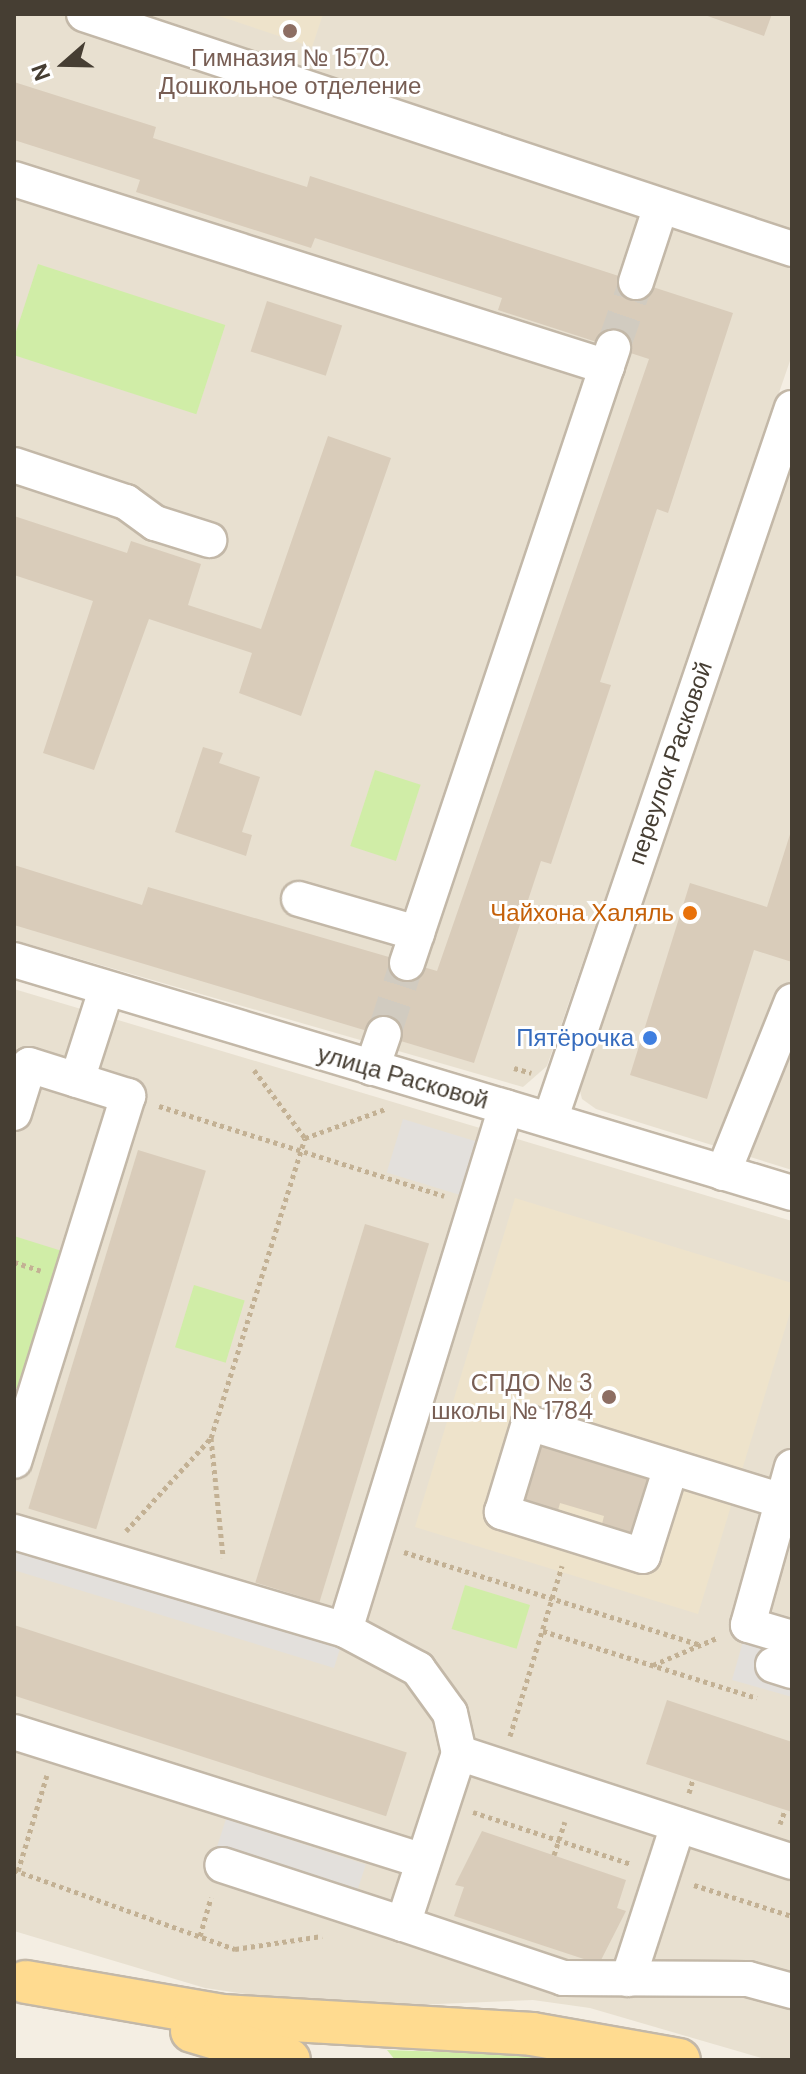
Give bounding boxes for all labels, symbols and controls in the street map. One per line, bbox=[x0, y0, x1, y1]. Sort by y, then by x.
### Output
marker: Гимназия № 1570. Дошкольное отделение bbox=[281, 22, 299, 40]
north arrow bbox=[24, 24, 104, 104]
place label: Гимназия № 1570. Дошкольное отделение bbox=[159, 44, 421, 100]
text: N bbox=[25, 60, 57, 85]
street label: переулок Расковой bbox=[622, 658, 718, 868]
place label: Чайхона Халяль bbox=[490, 899, 674, 927]
marker: Чайхона Халяль bbox=[681, 904, 699, 922]
place label: Пятёрочка bbox=[516, 1024, 634, 1052]
marker: Пятёрочка bbox=[641, 1029, 659, 1047]
street label: улица Расковой bbox=[314, 1039, 492, 1115]
place label: СПДО № 3 школы № 1784 bbox=[431, 1369, 593, 1425]
marker: СПДО № 3 школы № 1784 bbox=[600, 1388, 618, 1406]

